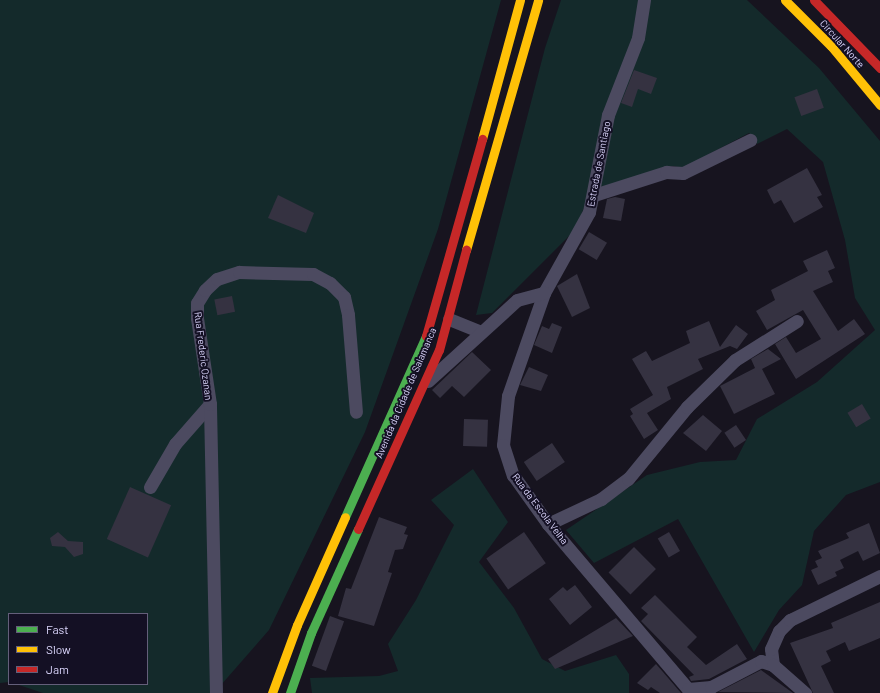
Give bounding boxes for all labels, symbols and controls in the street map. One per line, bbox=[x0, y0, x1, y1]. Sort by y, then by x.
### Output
street label: Circular Norte bbox=[817, 17, 867, 71]
street label: Estrada de Santiago bbox=[585, 120, 613, 208]
street label: Rua Frederic Ozanan bbox=[192, 311, 214, 401]
street label: Avenida da Cidade de Salamanca bbox=[373, 326, 439, 460]
street label: Rua da Escola Velha bbox=[509, 471, 571, 547]
legend bbox=[8, 613, 148, 685]
text: Fast bbox=[46, 622, 69, 636]
text: Slow bbox=[46, 642, 71, 656]
text: Jam bbox=[46, 662, 69, 676]

